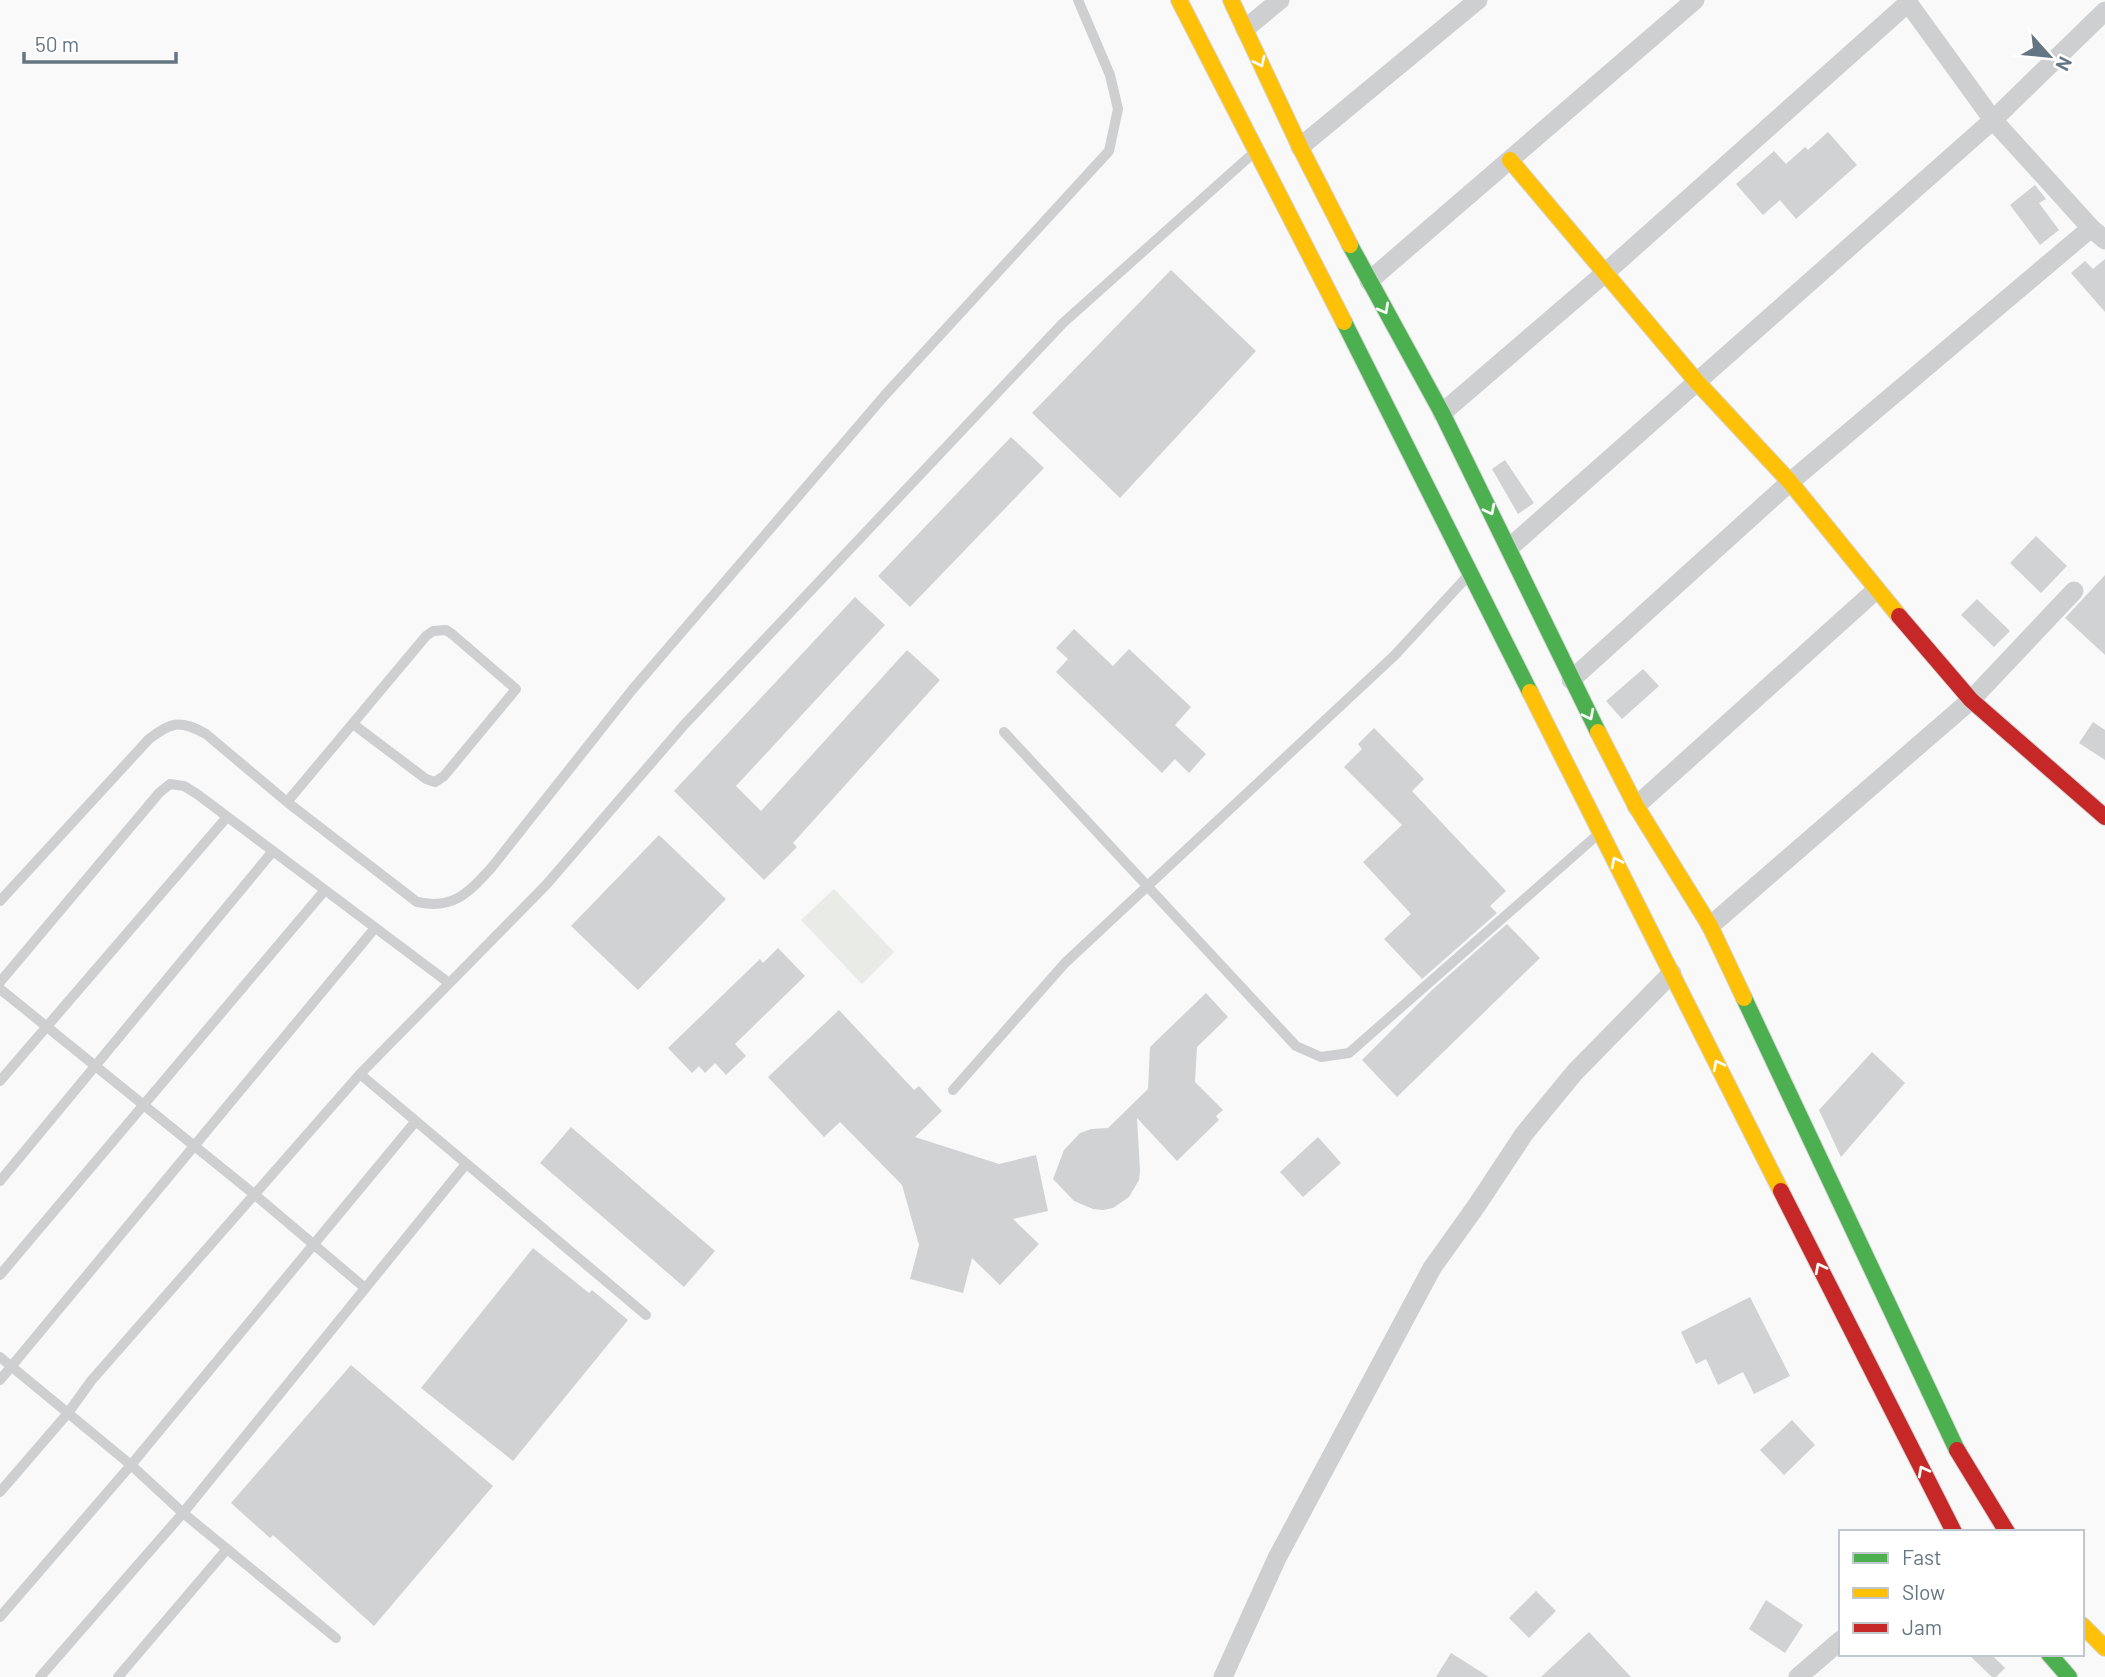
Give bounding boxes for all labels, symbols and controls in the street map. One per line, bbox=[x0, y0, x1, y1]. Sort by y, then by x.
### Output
scale bar bbox=[24, 21, 177, 65]
north arrow bbox=[2014, 21, 2084, 91]
text: 50 m bbox=[35, 31, 79, 56]
text: N bbox=[2051, 53, 2078, 75]
one-way arrow bbox=[1252, 55, 1266, 67]
one-way arrow bbox=[1376, 301, 1389, 314]
one-way arrow bbox=[1482, 503, 1496, 515]
one-way arrow bbox=[1581, 708, 1595, 720]
one-way arrow bbox=[1610, 857, 1624, 869]
one-way arrow bbox=[1712, 1060, 1726, 1072]
one-way arrow bbox=[1814, 1263, 1828, 1276]
one-way arrow bbox=[1917, 1466, 1931, 1478]
legend bbox=[1839, 1530, 2084, 1656]
text: Fast bbox=[1902, 1544, 1942, 1569]
text: Slow bbox=[1902, 1579, 1945, 1604]
text: Jam bbox=[1902, 1614, 1942, 1639]

